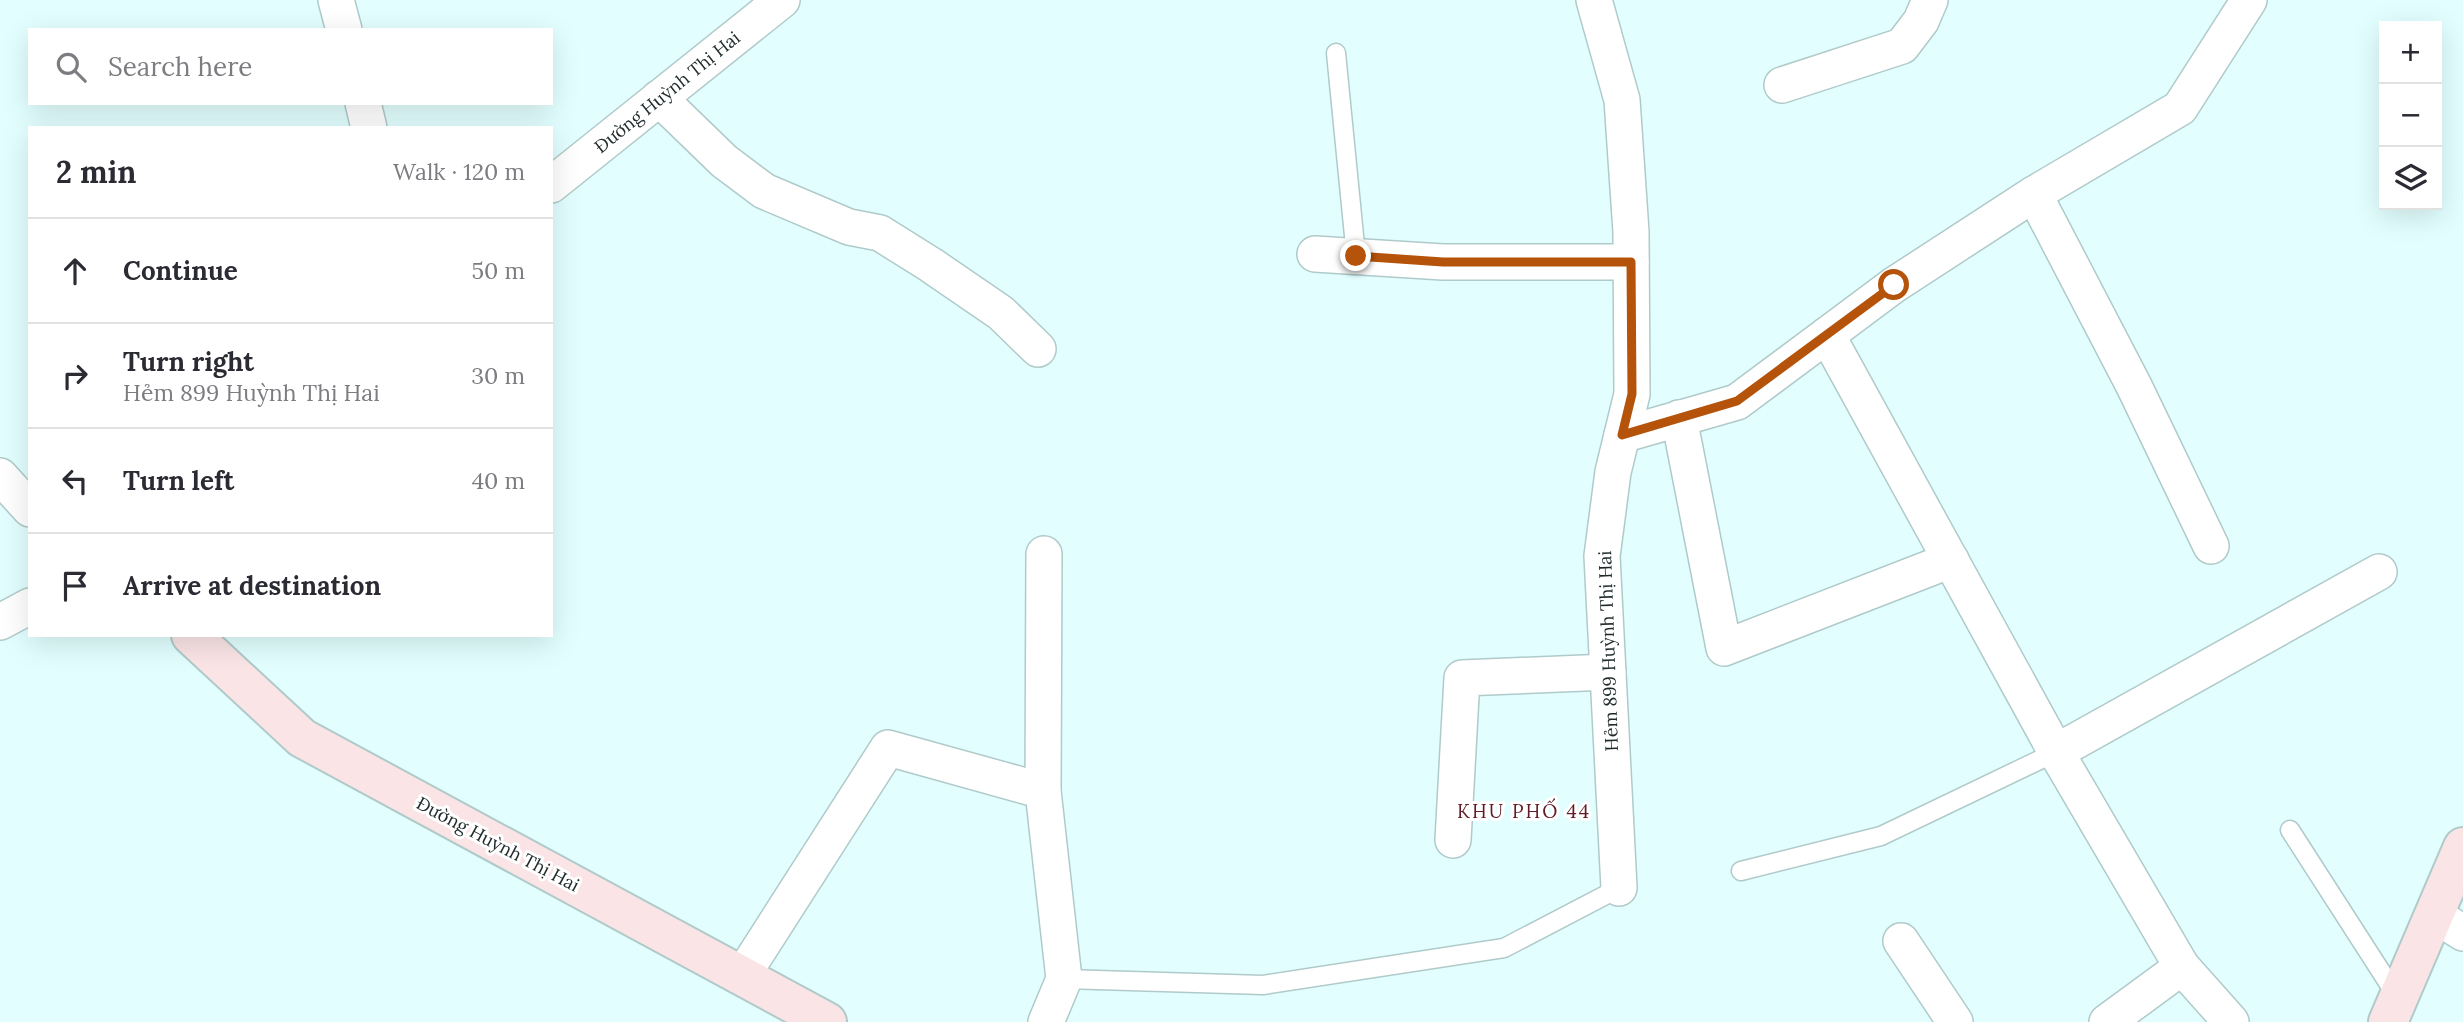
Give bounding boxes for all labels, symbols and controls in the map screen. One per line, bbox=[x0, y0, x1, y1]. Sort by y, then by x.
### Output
map controls bbox=[2379, 21, 2442, 210]
button: + bbox=[2379, 21, 2442, 84]
street label: Đường Huỳnh Thị Hai bbox=[589, 26, 745, 158]
search box bbox=[28, 28, 553, 105]
icon: search bbox=[52, 48, 90, 86]
text: Search here bbox=[108, 50, 252, 83]
button: − bbox=[2379, 84, 2442, 147]
button: layers bbox=[2379, 147, 2442, 210]
text: 2 min bbox=[56, 153, 136, 191]
text: Walk · 120 m bbox=[393, 157, 525, 186]
route end bbox=[1340, 240, 1371, 271]
icon: ahead bbox=[56, 252, 94, 290]
text: Continue bbox=[123, 254, 238, 287]
text: 50 m bbox=[472, 256, 525, 285]
route start bbox=[1878, 269, 1909, 300]
text: Turn right bbox=[123, 345, 254, 378]
icon: right bbox=[56, 357, 94, 395]
text: 30 m bbox=[471, 361, 525, 390]
text: Hẻm 899 Huỳnh Thị Hai bbox=[123, 378, 380, 407]
icon: left bbox=[56, 462, 94, 500]
text: Turn left bbox=[123, 464, 234, 497]
text: 40 m bbox=[472, 466, 525, 495]
street label: Hẻm 899 Huỳnh Thị Hai bbox=[1593, 550, 1623, 752]
icon: arrive bbox=[56, 567, 94, 605]
text: Arrive at destination bbox=[123, 569, 381, 602]
street label: Đường Huỳnh Thị Hai bbox=[413, 791, 583, 897]
district label: KHU PHỐ 44 bbox=[1457, 798, 1591, 823]

